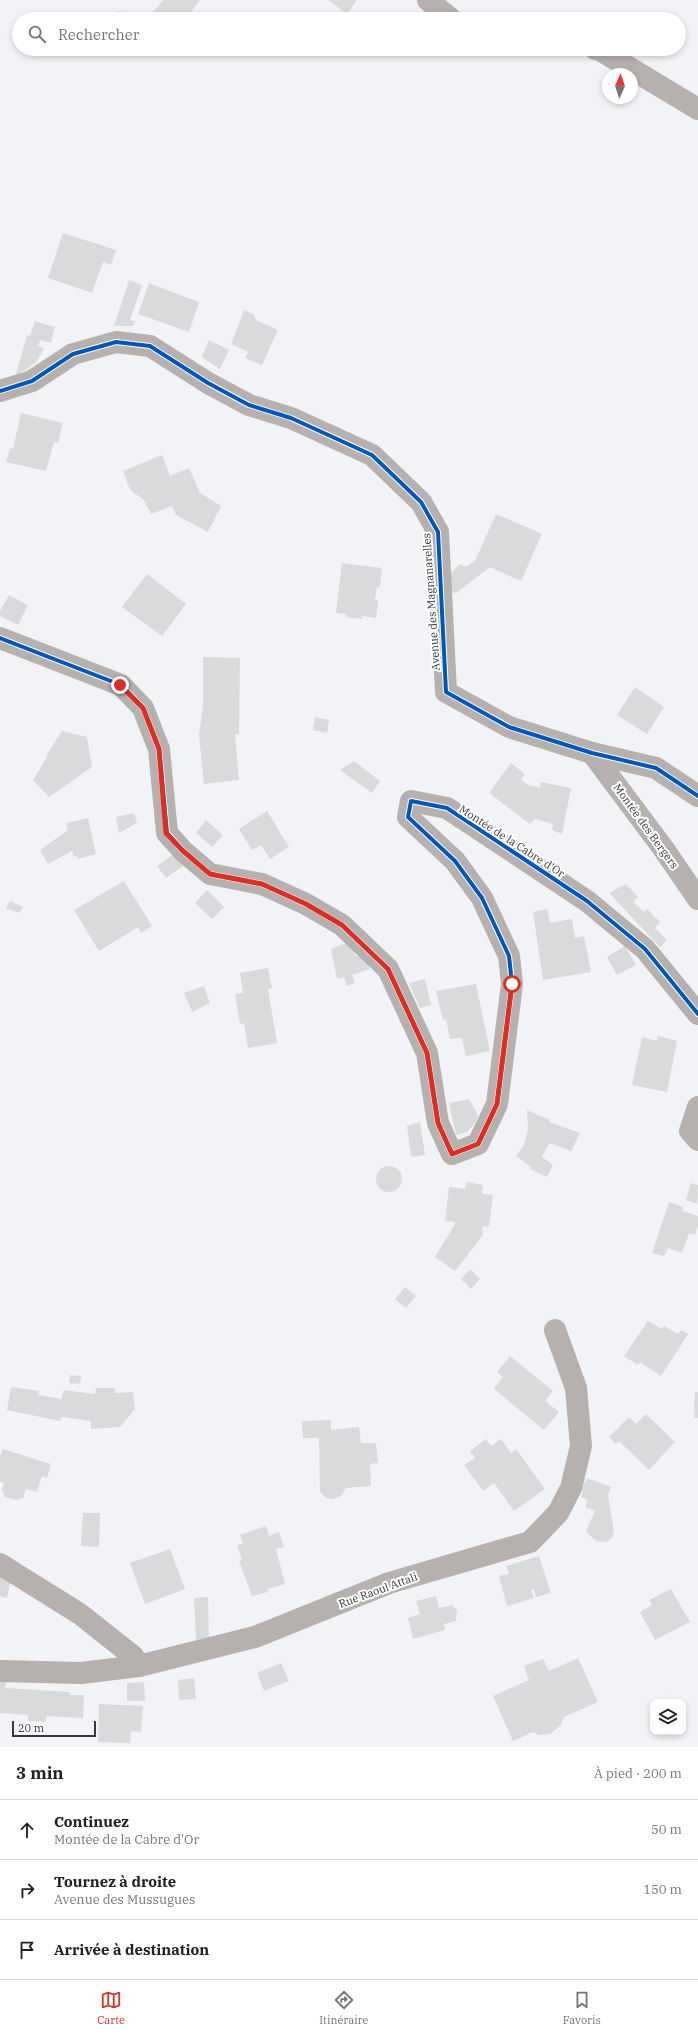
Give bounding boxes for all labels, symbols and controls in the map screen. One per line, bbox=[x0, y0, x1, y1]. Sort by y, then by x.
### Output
search box bbox=[12, 12, 686, 56]
icon: search bbox=[26, 23, 48, 45]
text: Rechercher bbox=[58, 25, 139, 44]
north arrow bbox=[602, 68, 638, 104]
street label: Avenue des Magnanarelles bbox=[419, 533, 443, 671]
route end bbox=[111, 676, 129, 694]
street label: Montée des Bergers bbox=[610, 781, 682, 871]
street label: Montée de la Cabre d'Or bbox=[457, 802, 567, 880]
route start bbox=[503, 975, 521, 993]
street label: Rue Raoul Attali bbox=[337, 1569, 420, 1611]
map controls bbox=[650, 1699, 686, 1735]
button: layers bbox=[650, 1699, 686, 1735]
scale bar bbox=[12, 1719, 96, 1738]
text: 20 m bbox=[18, 1721, 44, 1735]
text: 3 min bbox=[16, 1762, 64, 1784]
text: À pied · 200 m bbox=[594, 1765, 682, 1782]
text: Continuez bbox=[54, 1812, 129, 1831]
icon: ahead bbox=[16, 1819, 38, 1841]
text: 50 m bbox=[651, 1821, 682, 1838]
text: Montée de la Cabre d'Or bbox=[54, 1831, 199, 1848]
text: Tournez à droite bbox=[54, 1872, 176, 1891]
icon: right bbox=[16, 1879, 38, 1901]
text: 150 m bbox=[643, 1881, 682, 1898]
text: Avenue des Mussugues bbox=[54, 1891, 195, 1908]
icon: arrive bbox=[16, 1939, 38, 1961]
text: Arrivée à destination bbox=[54, 1940, 209, 1959]
tab: Carte bbox=[97, 1989, 125, 2027]
tab: Itinéraire bbox=[319, 1989, 368, 2027]
tab: Favoris bbox=[563, 1989, 601, 2027]

